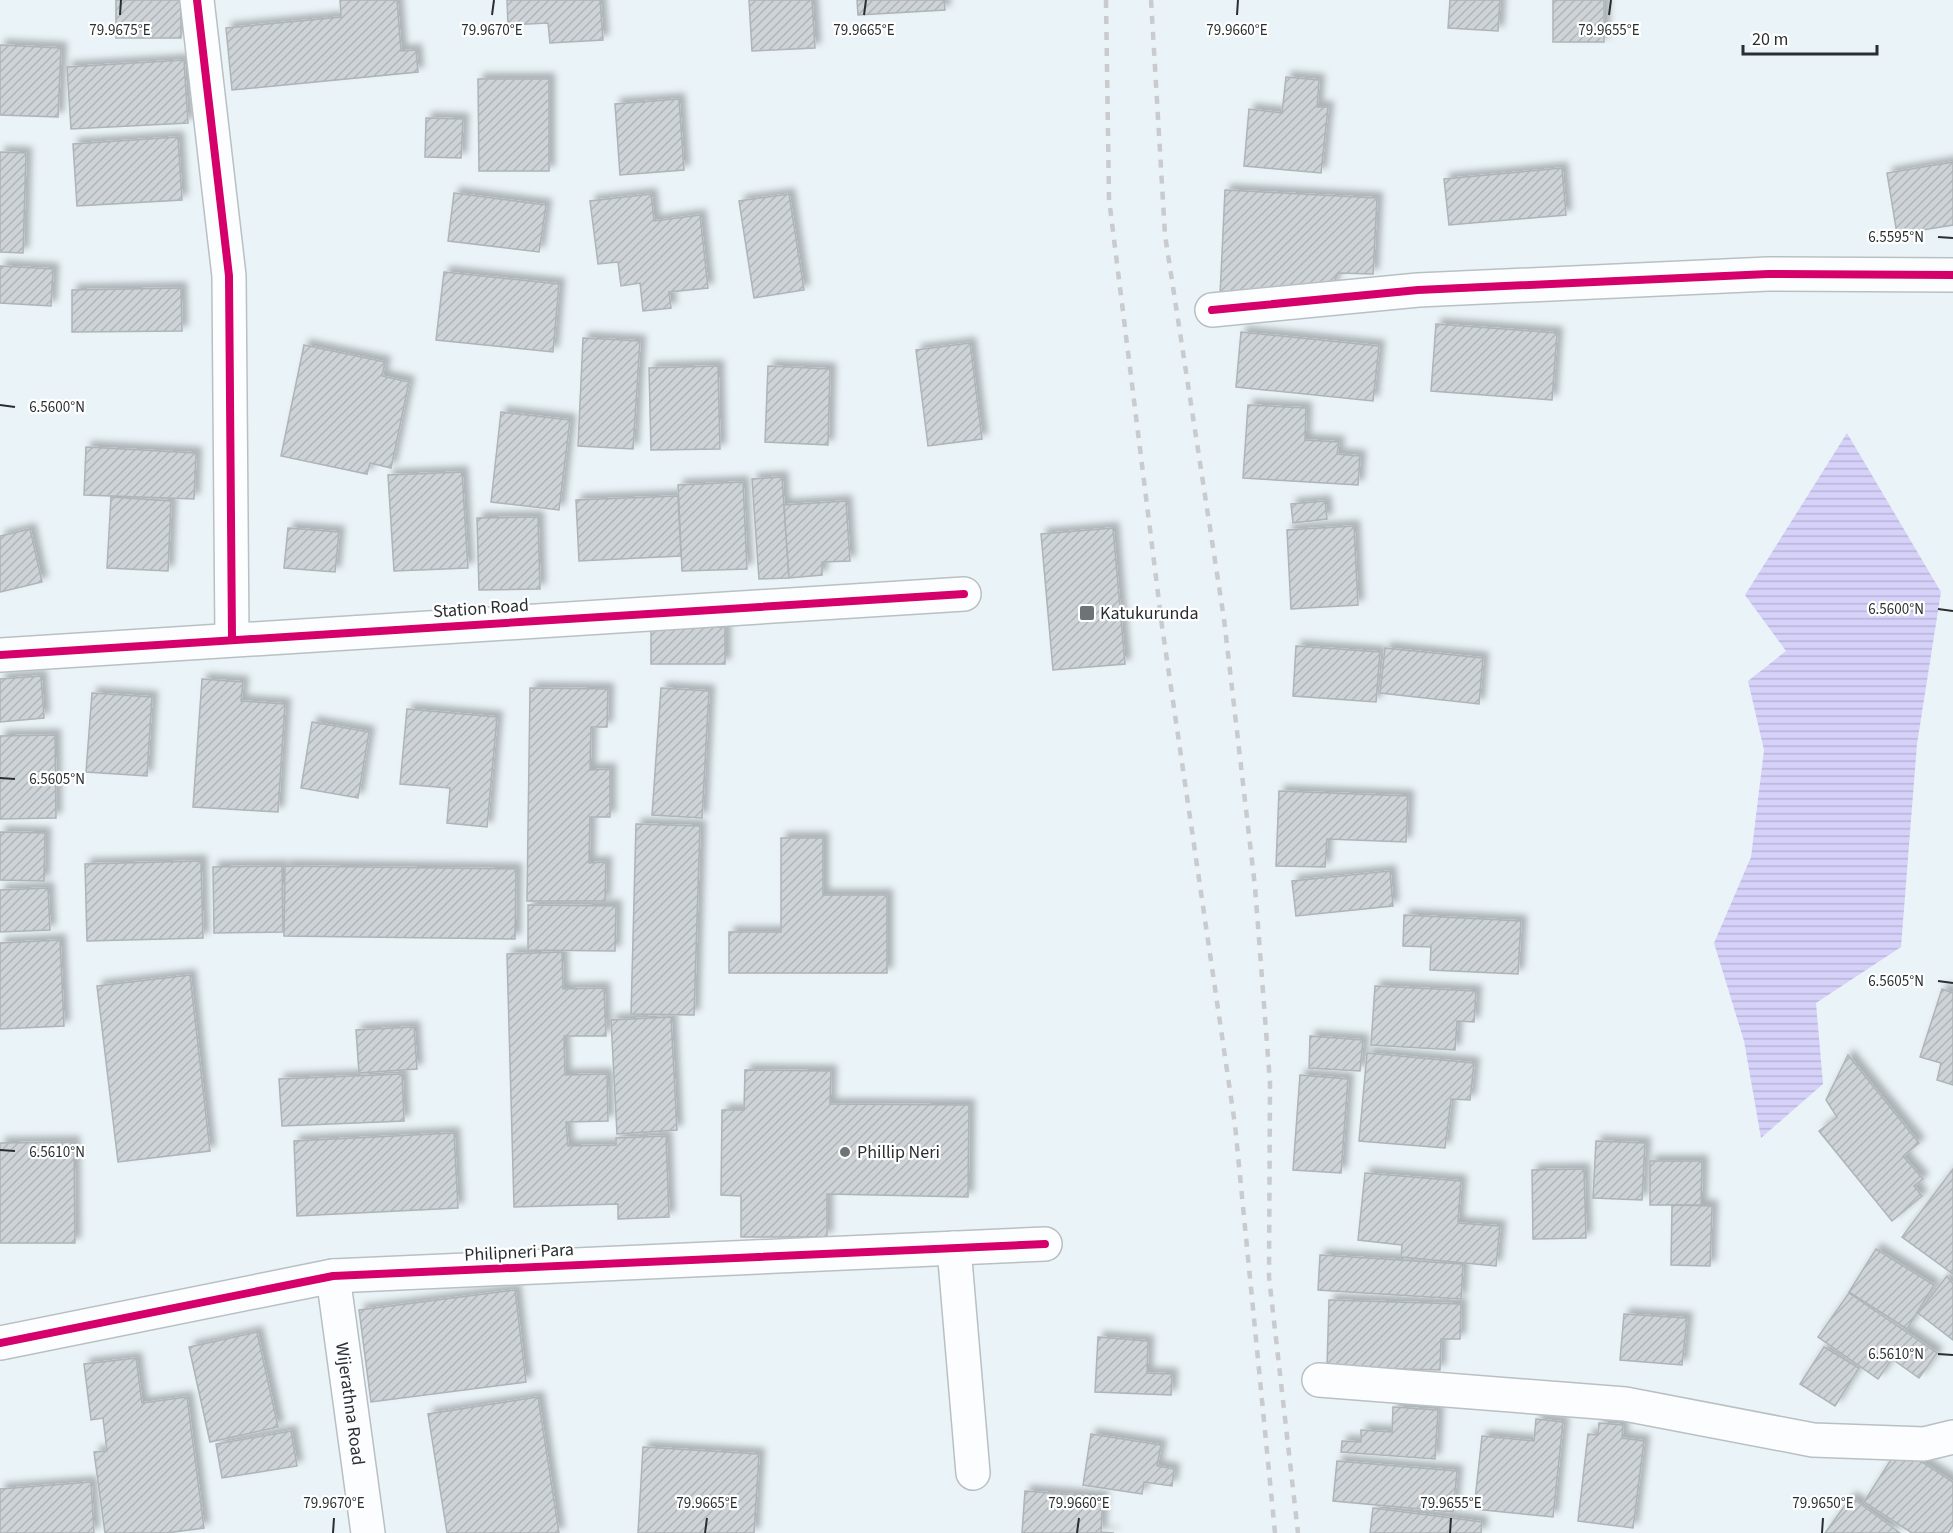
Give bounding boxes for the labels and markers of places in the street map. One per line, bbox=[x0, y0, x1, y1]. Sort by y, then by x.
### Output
place label: Katukurunda bbox=[1100, 601, 1199, 626]
marker: Katukurunda bbox=[1078, 604, 1096, 622]
place label: Phillip Neri bbox=[857, 1140, 940, 1165]
marker: Phillip Neri bbox=[838, 1145, 852, 1159]

